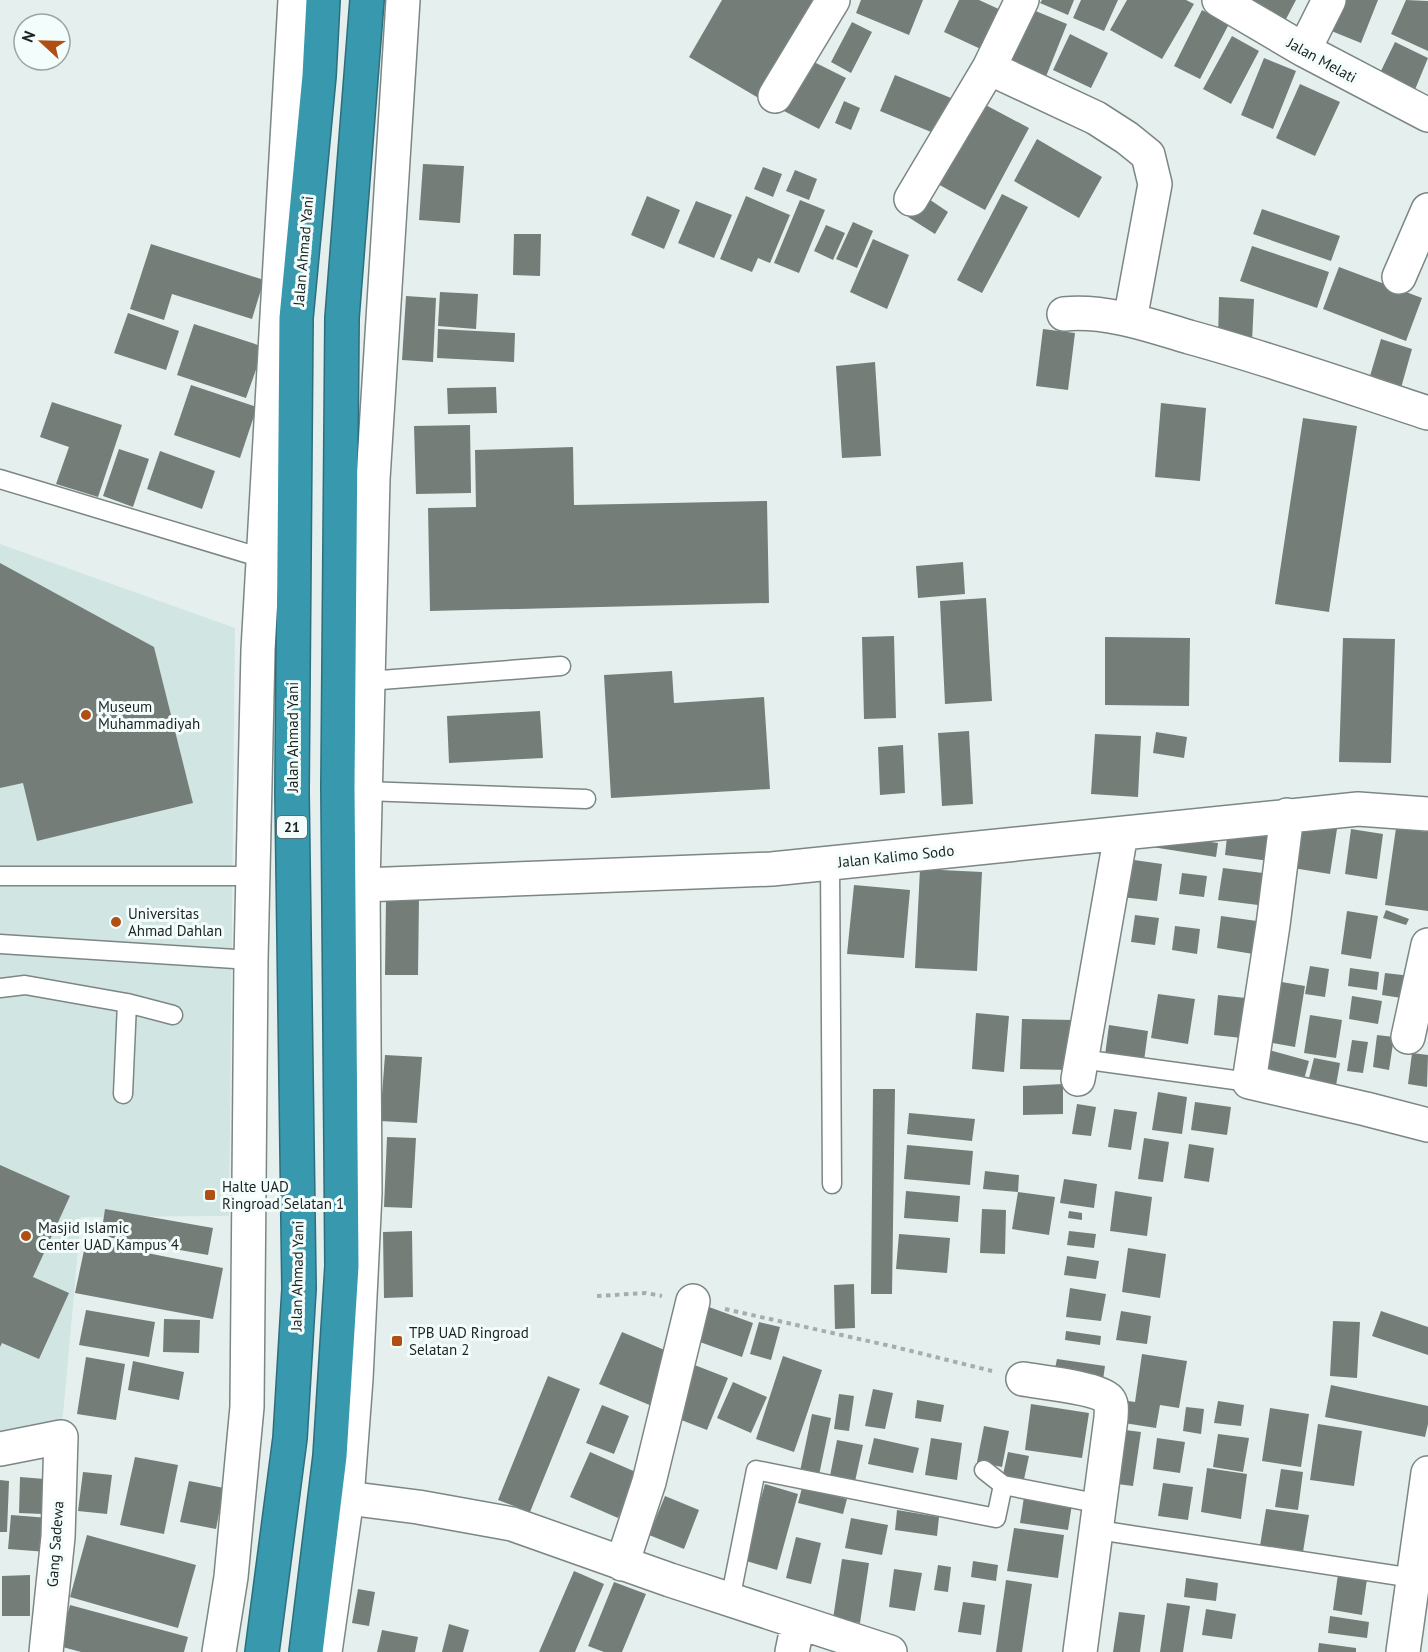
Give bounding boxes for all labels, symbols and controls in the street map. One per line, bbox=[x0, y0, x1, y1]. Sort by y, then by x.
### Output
north arrow bbox=[12, 12, 72, 72]
text: N bbox=[17, 28, 39, 45]
street label: Jalan Melati bbox=[1283, 33, 1360, 87]
street label: Jalan Ahmad Yani bbox=[289, 195, 317, 308]
street label: Jalan Ahmad Yani bbox=[283, 682, 302, 793]
place label: Museum Muhammadiyah bbox=[98, 697, 200, 733]
marker: Museum Muhammadiyah bbox=[79, 708, 93, 722]
road number: 21 bbox=[277, 816, 307, 838]
street label: Jalan Kalimo Sodo bbox=[836, 840, 955, 872]
place label: Universitas Ahmad Dahlan bbox=[128, 904, 222, 940]
marker: Universitas Ahmad Dahlan bbox=[109, 915, 123, 929]
place label: Halte UAD Ringroad Selatan 1 bbox=[222, 1177, 344, 1213]
marker: Halte UAD Ringroad Selatan 1 bbox=[203, 1188, 217, 1202]
place label: Masjid Islamic Center UAD Kampus 4 bbox=[38, 1218, 179, 1254]
street label: Jalan Ahmad Yani bbox=[287, 1221, 307, 1332]
marker: Masjid Islamic Center UAD Kampus 4 bbox=[19, 1229, 33, 1243]
place label: TPB UAD Ringroad Selatan 2 bbox=[409, 1323, 529, 1359]
marker: TPB UAD Ringroad Selatan 2 bbox=[390, 1334, 404, 1348]
street label: Gang Sadewa bbox=[43, 1500, 67, 1588]

